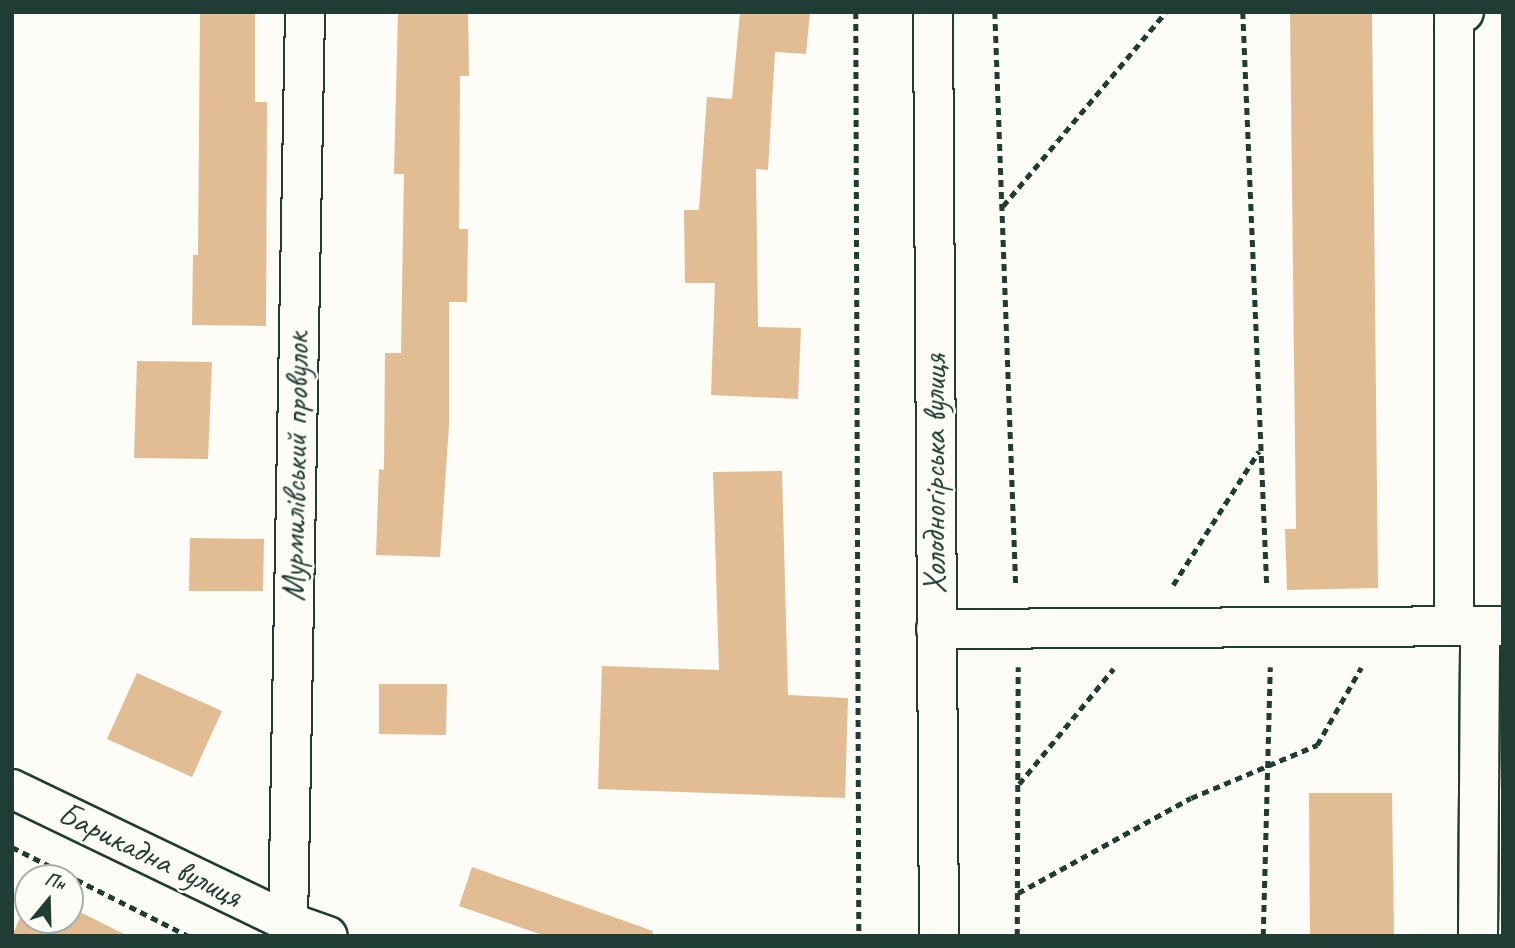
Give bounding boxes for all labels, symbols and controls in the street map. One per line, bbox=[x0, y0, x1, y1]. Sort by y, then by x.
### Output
street label: Мурмилівський провулок bbox=[274, 332, 318, 602]
street label: Холодногірська вулиця bbox=[915, 354, 955, 594]
street label: Барикадна вулиця bbox=[51, 793, 249, 917]
north arrow bbox=[14, 864, 84, 934]
text: Пн bbox=[42, 866, 68, 896]

